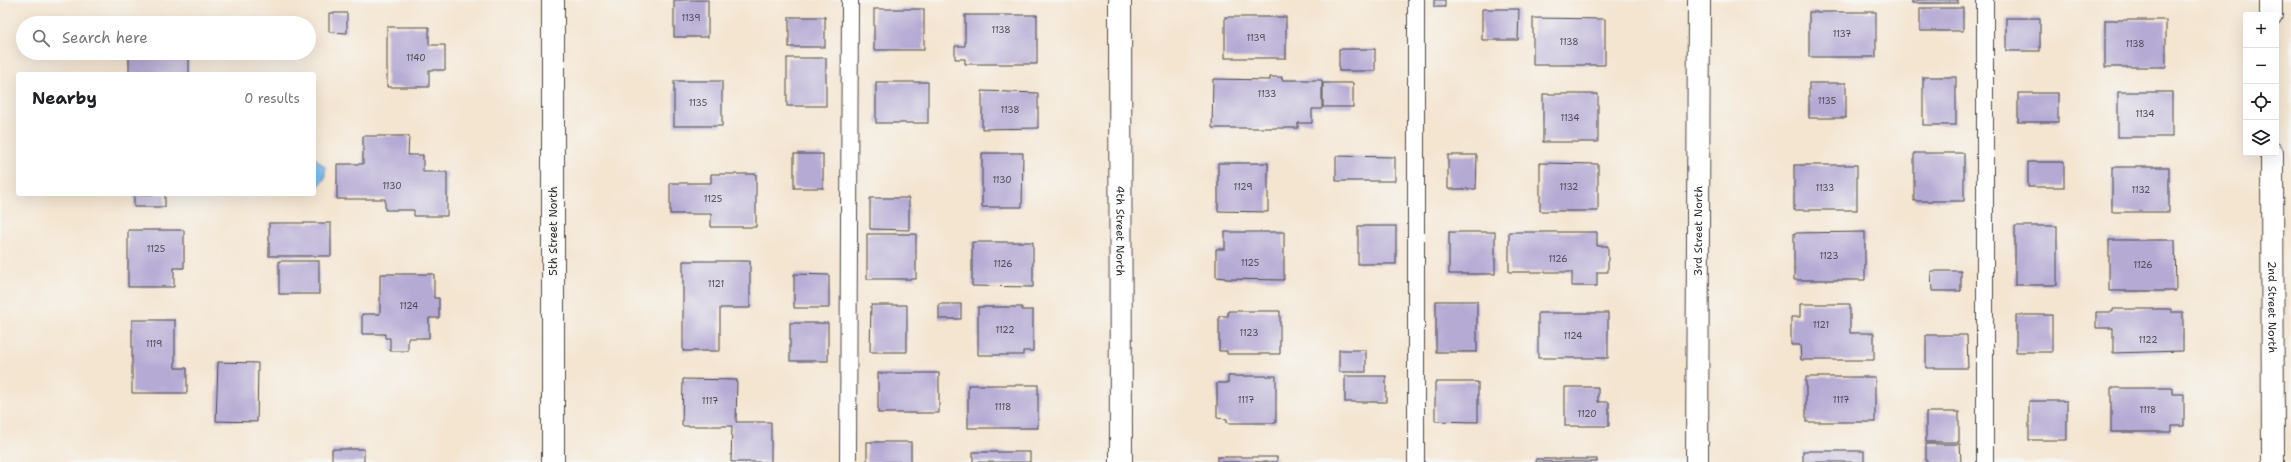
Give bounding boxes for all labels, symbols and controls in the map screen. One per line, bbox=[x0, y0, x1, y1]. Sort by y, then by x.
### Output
house number: 1139 bbox=[682, 12, 700, 24]
map controls bbox=[2243, 12, 2279, 156]
button: + bbox=[2243, 12, 2279, 48]
search box bbox=[16, 16, 316, 60]
house number: 1138 bbox=[991, 24, 1011, 36]
icon: search bbox=[30, 27, 52, 49]
text: Search here bbox=[62, 28, 148, 48]
house number: 1137 bbox=[1833, 28, 1851, 40]
house number: 1139 bbox=[1247, 32, 1265, 44]
house number: 1138 bbox=[1559, 36, 1579, 48]
house number: 1138 bbox=[2125, 38, 2145, 50]
button: − bbox=[2243, 48, 2279, 84]
house number: 1140 bbox=[406, 52, 426, 64]
button: locate bbox=[2243, 84, 2279, 120]
text: Nearby bbox=[32, 87, 97, 109]
house number: 1133 bbox=[1258, 88, 1276, 100]
text: 0 results bbox=[244, 90, 300, 107]
house number: 1135 bbox=[1818, 95, 1836, 107]
house number: 1135 bbox=[689, 97, 707, 109]
house number: 1138 bbox=[1000, 104, 1020, 116]
house number: 1134 bbox=[2135, 108, 2155, 120]
house number: 1134 bbox=[1560, 112, 1580, 124]
button: layers bbox=[2243, 120, 2279, 156]
house number: 1130 bbox=[992, 174, 1012, 186]
house number: 1130 bbox=[382, 180, 402, 192]
house number: 1129 bbox=[1234, 181, 1252, 193]
house number: 1132 bbox=[1560, 181, 1578, 193]
house number: 1133 bbox=[1816, 182, 1834, 194]
house number: 1132 bbox=[2132, 184, 2150, 196]
street label: 5th Street North bbox=[546, 186, 561, 276]
street label: 4th Street North bbox=[1112, 186, 1128, 276]
street label: 3rd Street North bbox=[1691, 186, 1706, 276]
house number: 1125 bbox=[704, 193, 722, 205]
house number: 1125 bbox=[147, 243, 165, 255]
house number: 1123 bbox=[1820, 250, 1838, 262]
house number: 1126 bbox=[1549, 253, 1567, 265]
house number: 1125 bbox=[1241, 257, 1259, 269]
house number: 1126 bbox=[994, 258, 1012, 270]
house number: 1126 bbox=[2134, 259, 2152, 271]
street label: 2nd Street North bbox=[2264, 261, 2280, 353]
house number: 1121 bbox=[708, 278, 724, 290]
house number: 1124 bbox=[400, 300, 418, 312]
house number: 1121 bbox=[1813, 319, 1829, 331]
house number: 1122 bbox=[996, 324, 1014, 336]
house number: 1123 bbox=[1240, 327, 1258, 339]
house number: 1124 bbox=[1564, 330, 1582, 342]
house number: 1122 bbox=[2139, 334, 2157, 346]
house number: 1119 bbox=[146, 338, 162, 350]
house number: 1117 bbox=[1238, 394, 1254, 406]
house number: 1117 bbox=[1833, 394, 1849, 406]
house number: 1117 bbox=[702, 395, 718, 407]
house number: 1118 bbox=[995, 401, 1011, 413]
house number: 1118 bbox=[2140, 404, 2156, 416]
house number: 1120 bbox=[1577, 408, 1597, 420]

